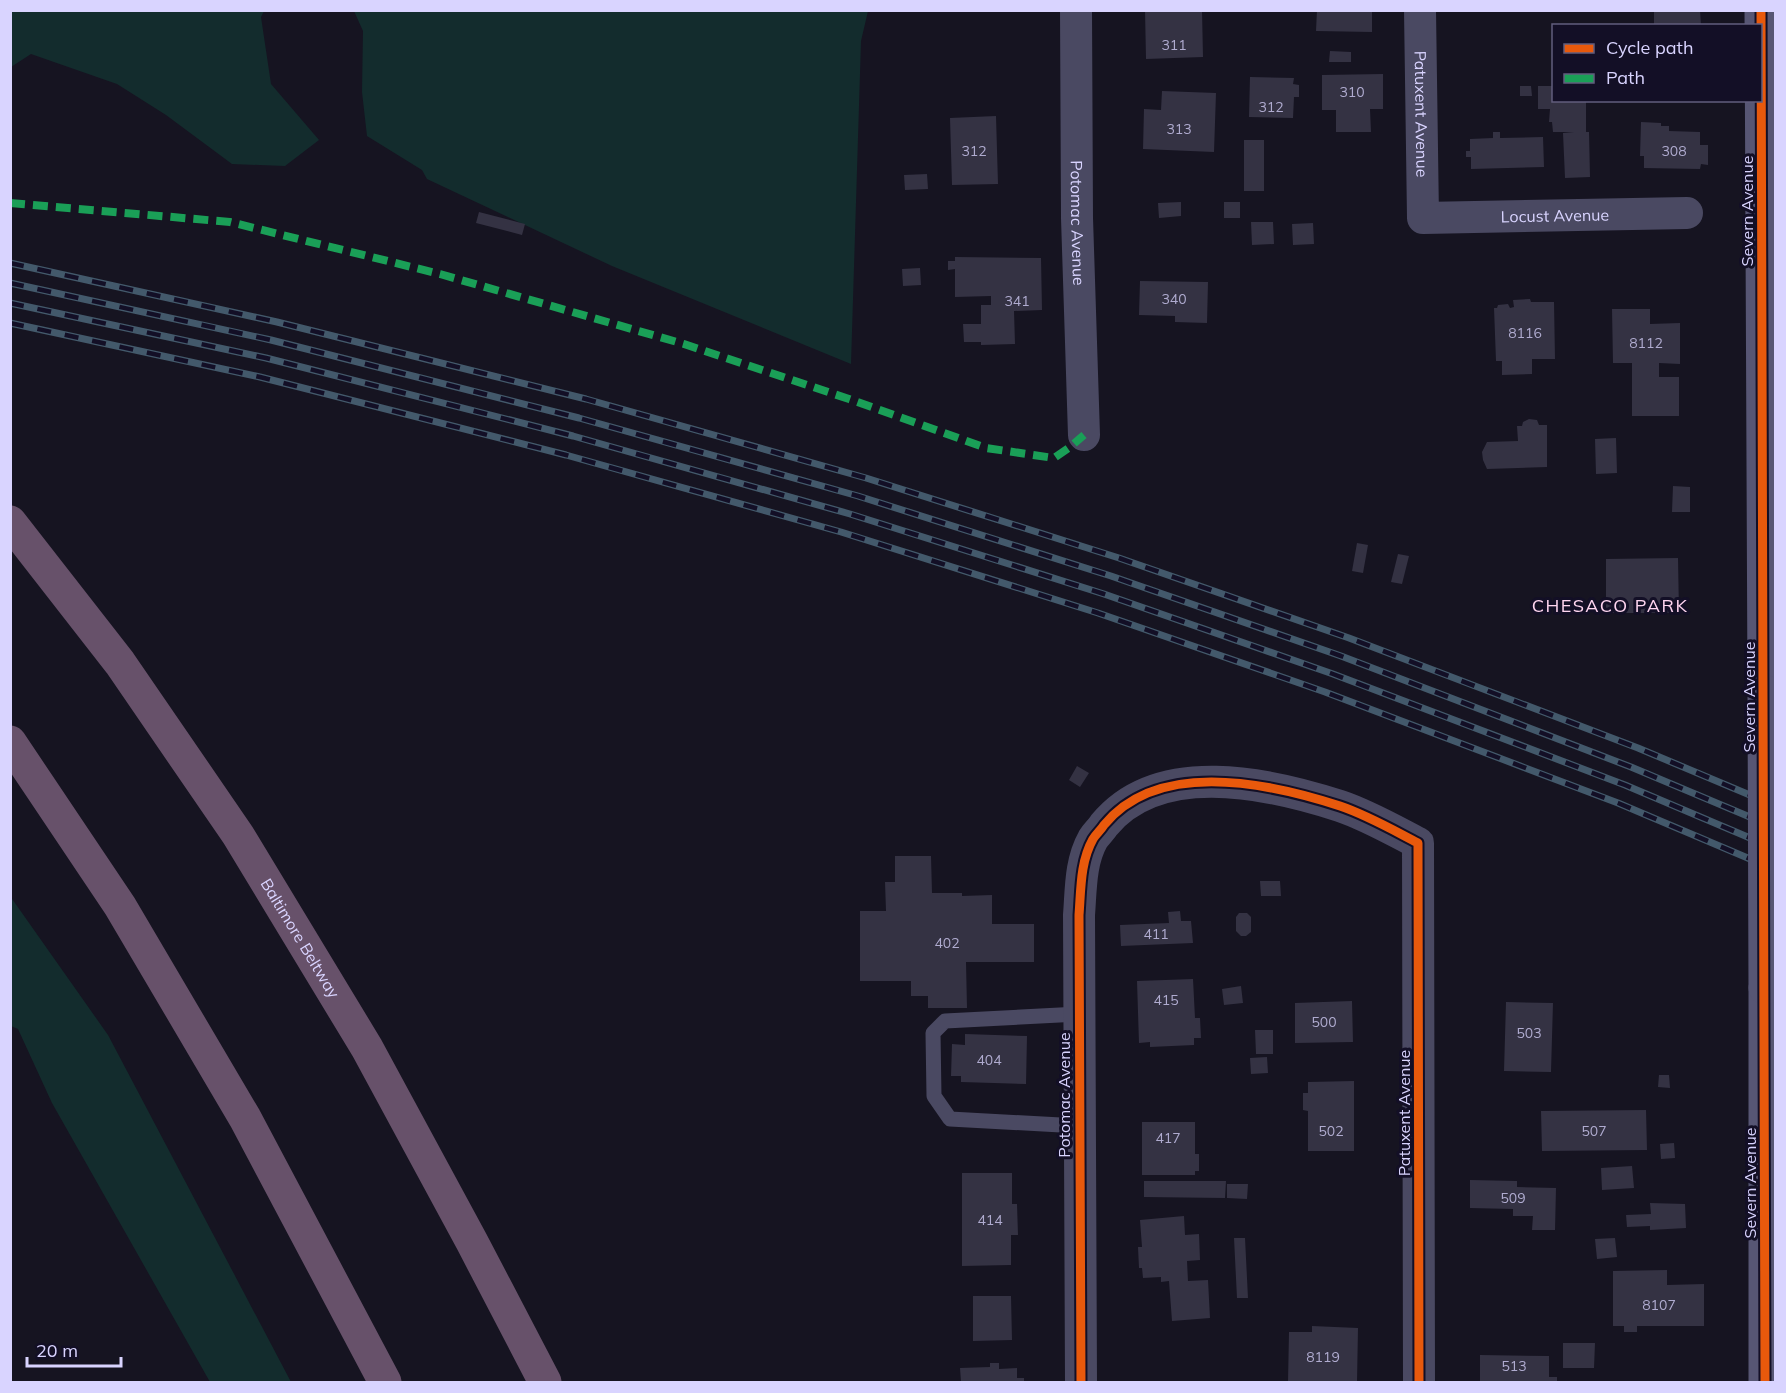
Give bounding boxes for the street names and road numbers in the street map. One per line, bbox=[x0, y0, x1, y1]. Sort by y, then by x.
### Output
street label: Patuxent Avenue bbox=[1411, 51, 1432, 177]
street label: Severn Avenue bbox=[1737, 156, 1757, 266]
street label: Potomac Avenue bbox=[1067, 160, 1089, 286]
street label: Locust Avenue bbox=[1501, 204, 1609, 227]
street label: Severn Avenue bbox=[1739, 642, 1759, 752]
street label: Baltimore Beltway bbox=[257, 875, 345, 1002]
street label: Potomac Avenue bbox=[1054, 1032, 1074, 1158]
street label: Patuxent Avenue bbox=[1394, 1050, 1414, 1176]
street label: Severn Avenue bbox=[1740, 1128, 1760, 1238]

